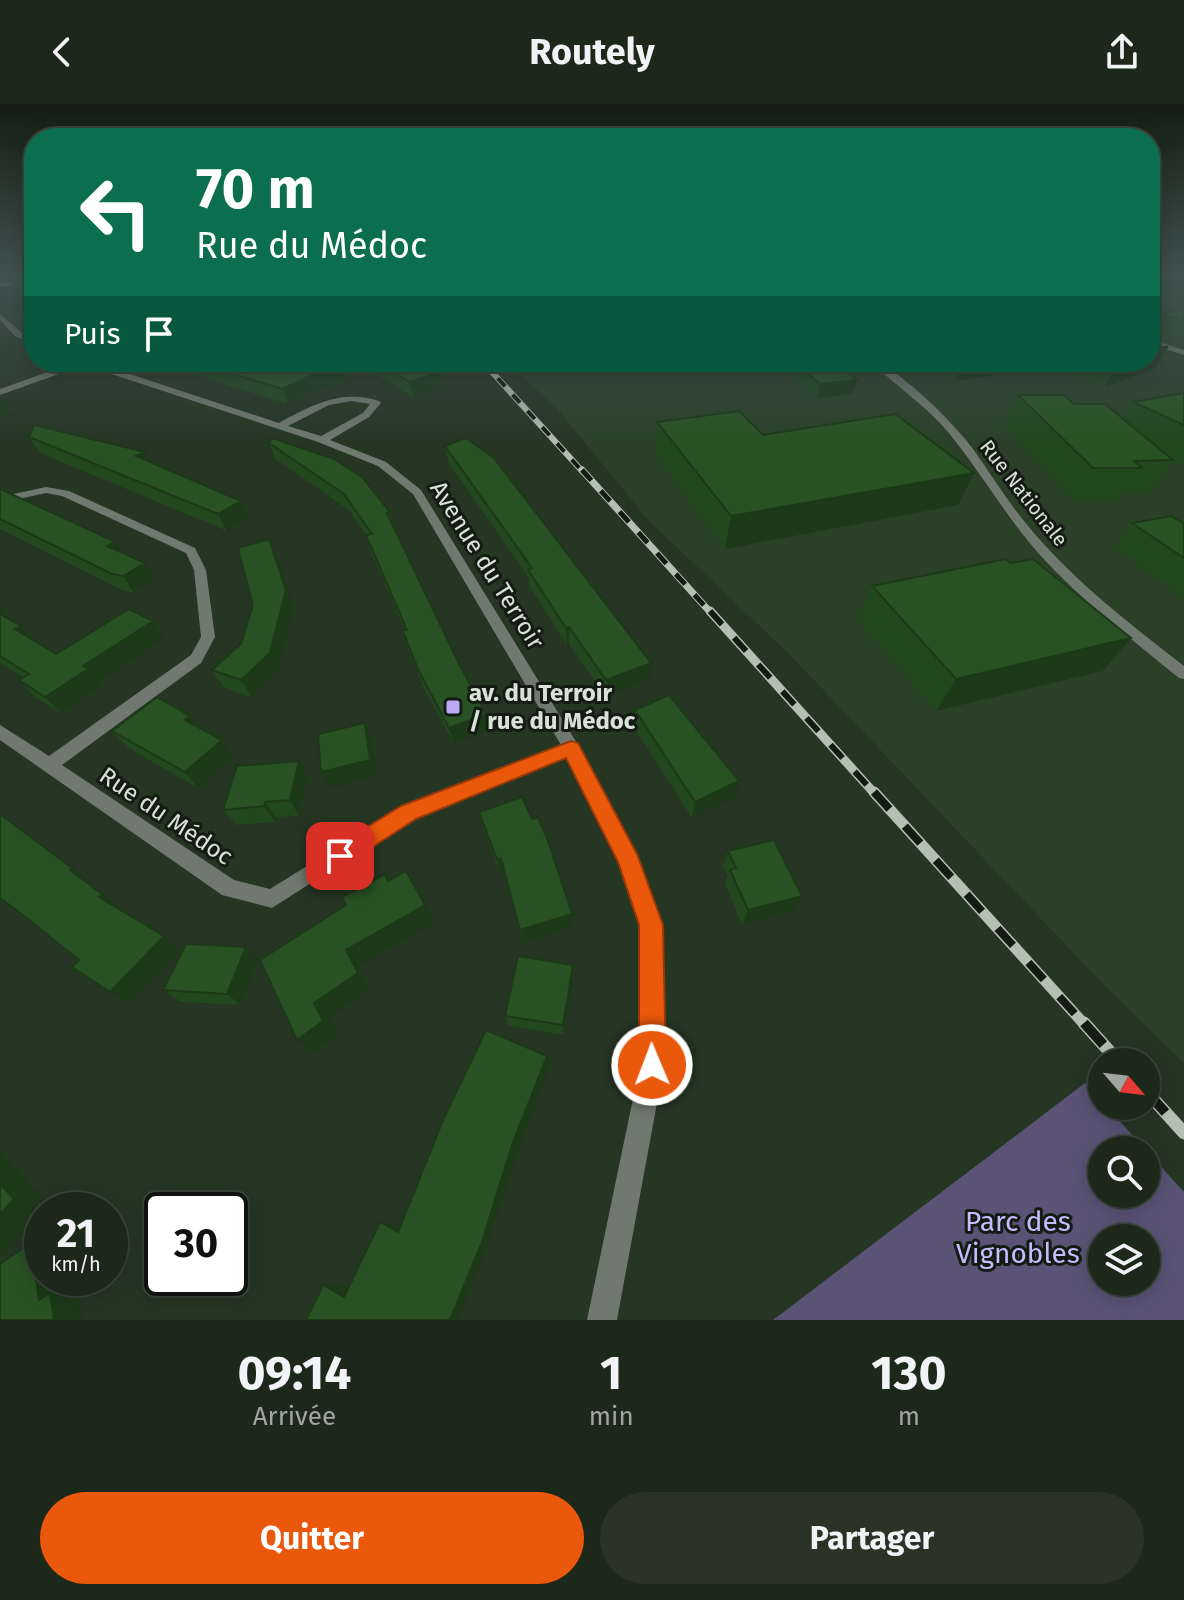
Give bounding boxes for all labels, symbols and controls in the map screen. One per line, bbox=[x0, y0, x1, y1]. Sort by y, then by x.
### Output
icon: back bbox=[40, 30, 84, 74]
text: Routely bbox=[529, 30, 655, 74]
icon: share bbox=[1100, 30, 1144, 74]
text: 70 m bbox=[196, 156, 315, 223]
icon: left bbox=[64, 160, 168, 264]
text: Rue du Médoc bbox=[196, 224, 427, 268]
icon: arrive bbox=[137, 312, 181, 356]
text: Puis bbox=[64, 316, 121, 352]
street label: Rue Nationale bbox=[975, 435, 1073, 551]
street label: Avenue du Terroir bbox=[424, 476, 550, 655]
place label: av. du Terroir / rue du Médoc bbox=[469, 679, 636, 735]
marker: av. du Terroir / rue du Médoc bbox=[444, 698, 462, 716]
street label: Rue du Médoc bbox=[94, 761, 238, 871]
pin bbox=[306, 822, 374, 890]
icon: arrive bbox=[318, 834, 362, 878]
position arrow bbox=[610, 1023, 694, 1107]
north arrow bbox=[1088, 1048, 1160, 1120]
map controls bbox=[1088, 1048, 1160, 1296]
button: search bbox=[1088, 1136, 1160, 1208]
speed limit sign: 30 bbox=[144, 1192, 248, 1296]
park label: Parc des Vignobles bbox=[956, 1205, 1080, 1270]
text: 21 bbox=[57, 1210, 95, 1258]
button: layers bbox=[1088, 1224, 1160, 1296]
text: km/h bbox=[51, 1252, 101, 1276]
text: 09:14 bbox=[238, 1344, 351, 1402]
text: 1 bbox=[600, 1344, 622, 1402]
text: 130 bbox=[871, 1344, 946, 1402]
text: Arrivée bbox=[253, 1401, 336, 1432]
text: min bbox=[589, 1401, 634, 1432]
text: m bbox=[898, 1401, 920, 1432]
button: Quitter bbox=[40, 1492, 584, 1584]
button: Partager bbox=[600, 1492, 1144, 1584]

